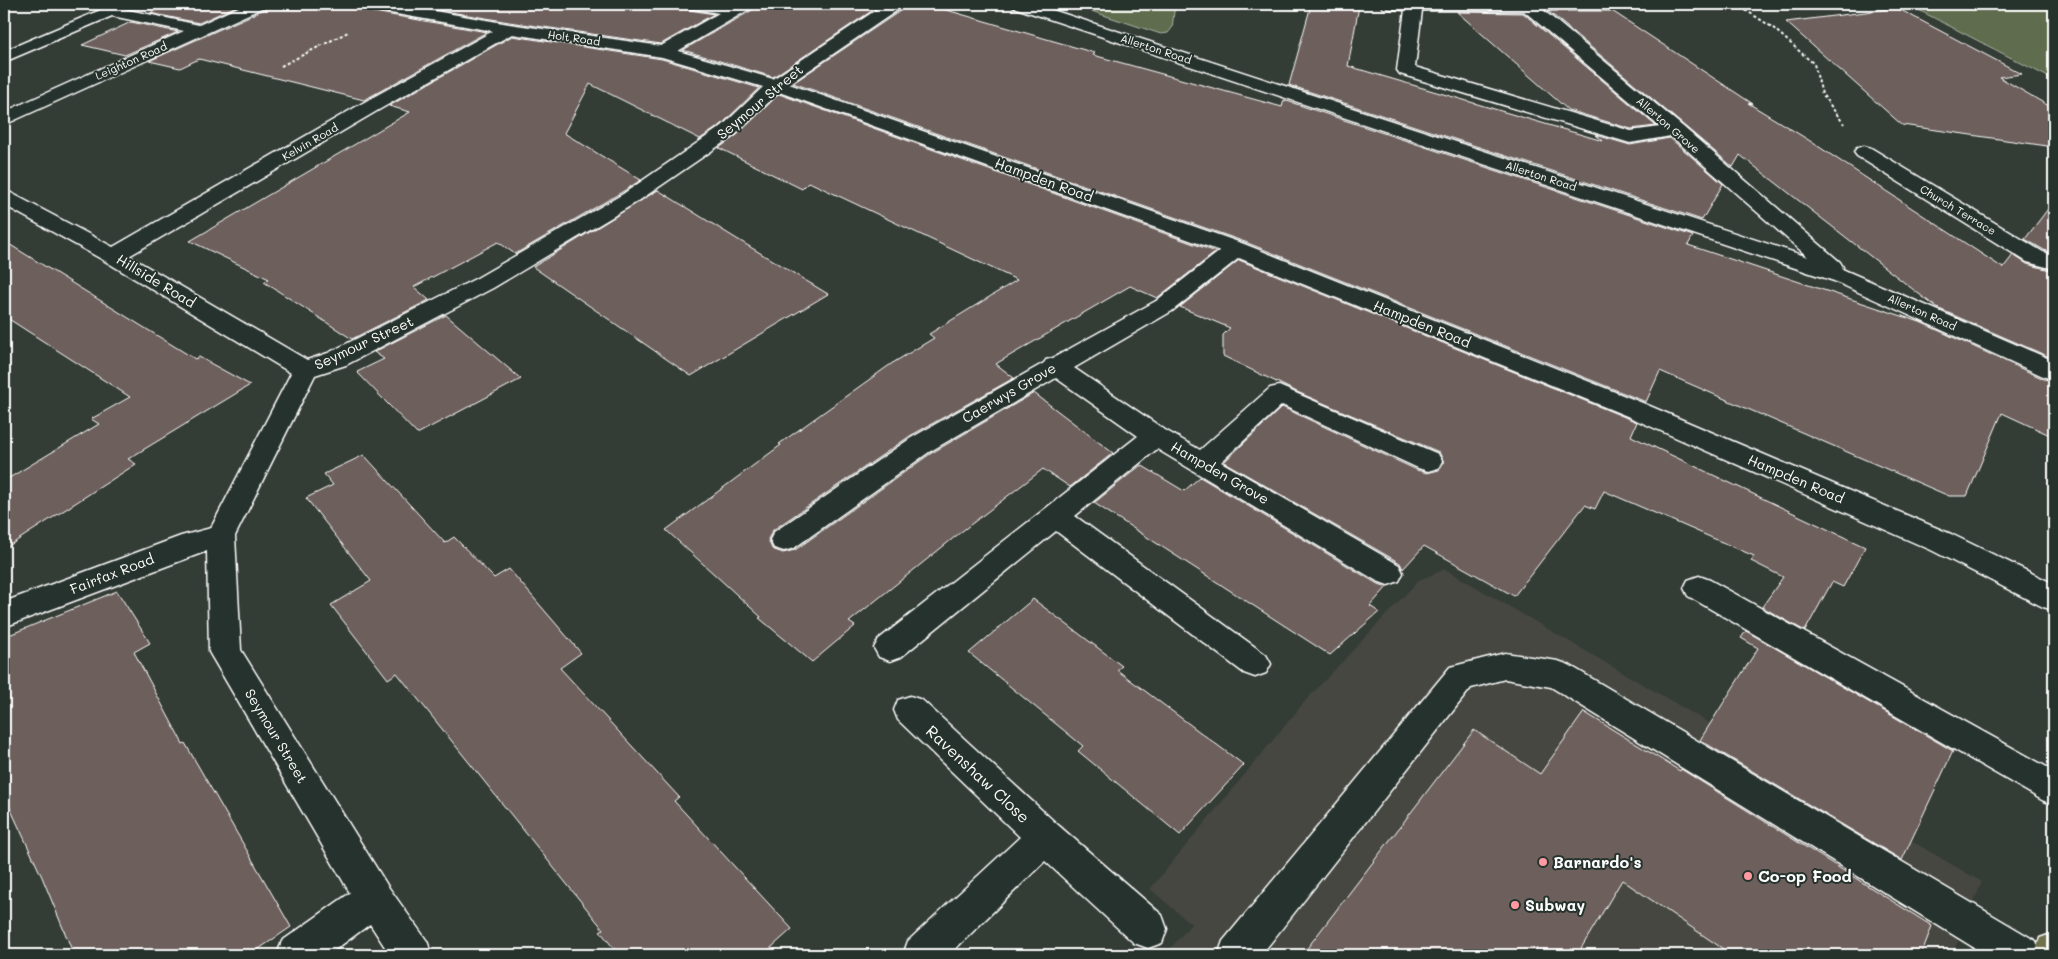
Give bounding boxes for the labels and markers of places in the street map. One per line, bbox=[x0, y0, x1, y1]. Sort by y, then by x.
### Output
place label: Barnardo's bbox=[1553, 851, 1641, 872]
marker: Barnardo's bbox=[1537, 856, 1549, 868]
place label: Co-op Food bbox=[1758, 865, 1852, 886]
marker: Co-op Food bbox=[1742, 870, 1754, 882]
place label: Subway bbox=[1525, 894, 1586, 915]
marker: Subway bbox=[1509, 899, 1521, 911]

